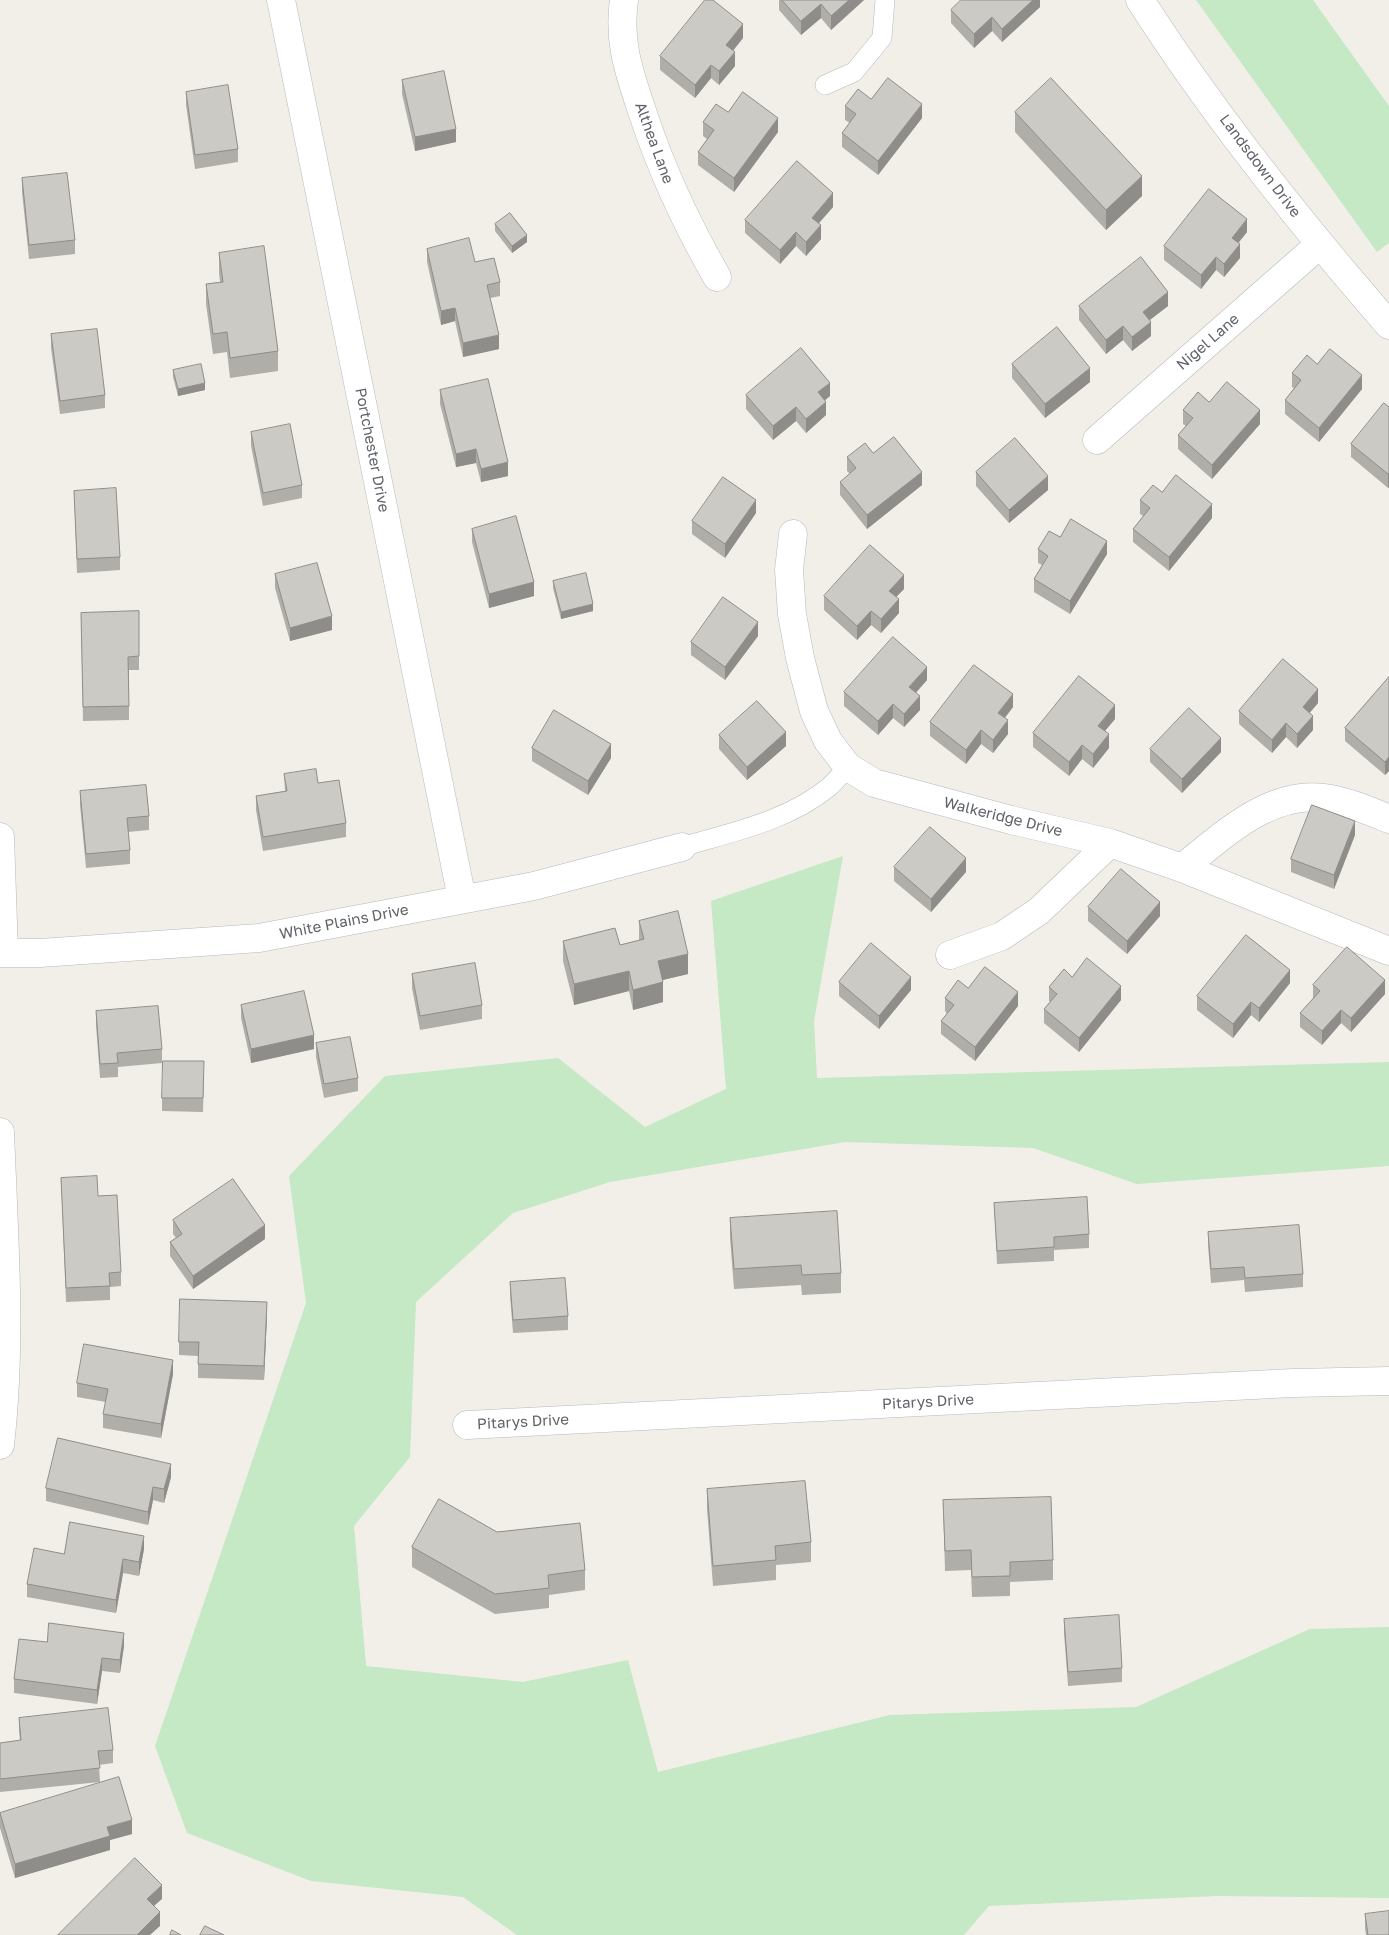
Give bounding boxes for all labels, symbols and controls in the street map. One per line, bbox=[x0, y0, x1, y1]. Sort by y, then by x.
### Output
street label: Althea Lane bbox=[631, 100, 677, 186]
street label: Landsdown Drive bbox=[1216, 111, 1304, 221]
street label: Nigel Lane bbox=[1173, 310, 1243, 374]
street label: Portchester Drive bbox=[351, 386, 393, 514]
street label: Walkeridge Drive bbox=[942, 794, 1064, 840]
street label: White Plains Drive bbox=[278, 901, 410, 943]
street label: Pitarys Drive bbox=[882, 1391, 974, 1413]
street label: Pitarys Drive bbox=[477, 1411, 569, 1433]

